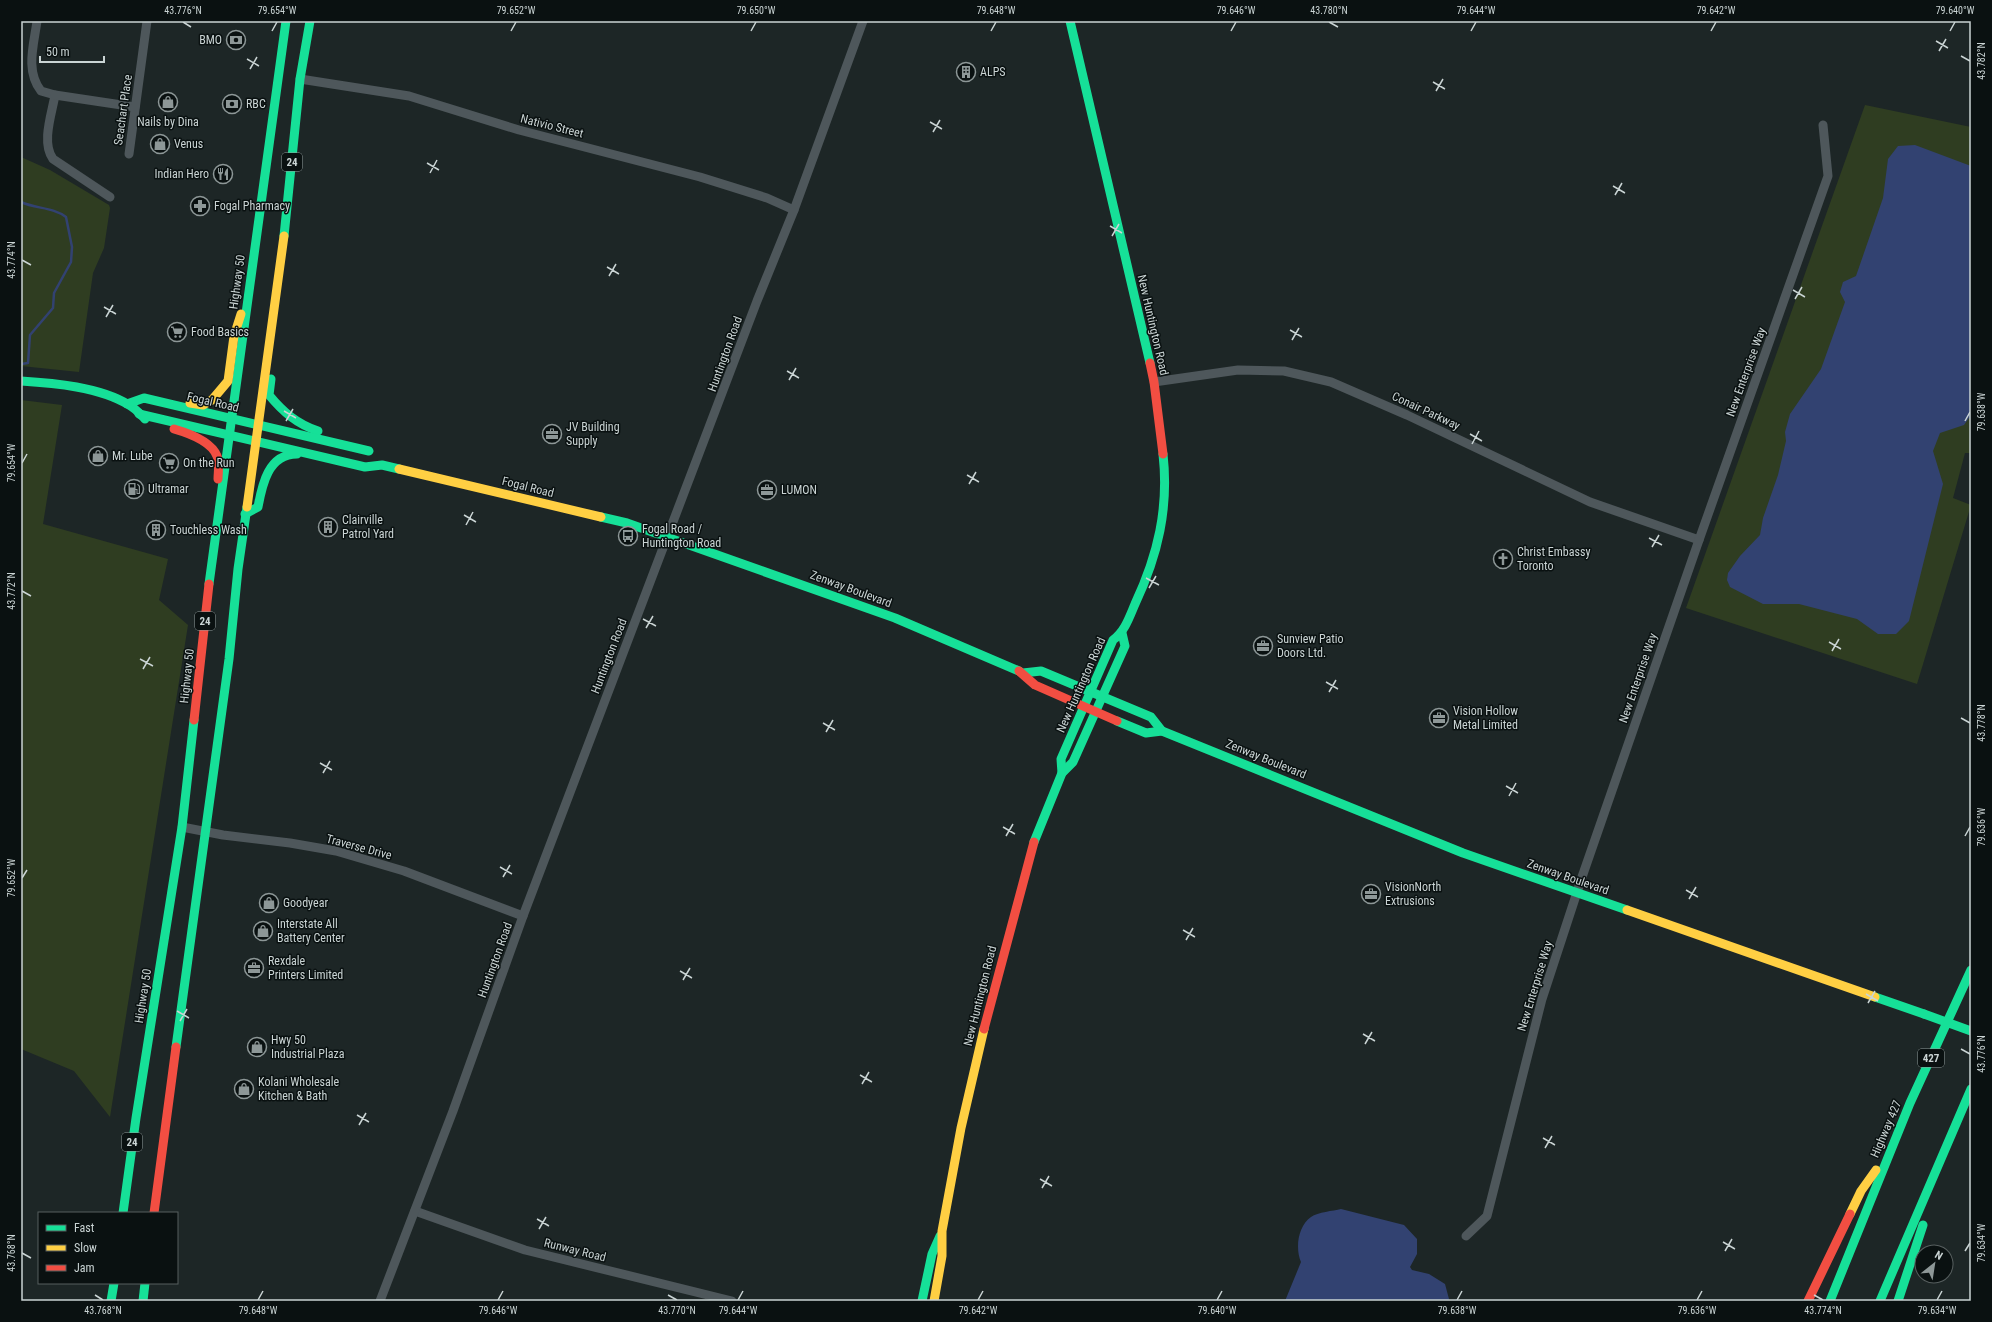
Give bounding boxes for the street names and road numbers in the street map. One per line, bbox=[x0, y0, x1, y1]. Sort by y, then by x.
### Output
street label: Seachart Place bbox=[111, 73, 135, 146]
street label: Nativio Street bbox=[519, 111, 585, 141]
road number: 24 bbox=[282, 153, 302, 171]
street label: Highway 50 bbox=[226, 254, 248, 310]
street label: New Huntington Road bbox=[1135, 273, 1171, 377]
street label: Huntington Road bbox=[705, 314, 745, 394]
street label: New Enterprise Way bbox=[1723, 325, 1769, 419]
street label: Fogal Road bbox=[186, 389, 240, 415]
street label: Conair Parkway bbox=[1390, 389, 1462, 433]
street label: Fogal Road bbox=[501, 474, 555, 500]
street label: Zenway Boulevard bbox=[808, 568, 894, 610]
road number: 24 bbox=[195, 612, 215, 630]
street label: Huntington Road bbox=[588, 616, 630, 695]
street label: New Enterprise Way bbox=[1616, 631, 1660, 725]
street label: New Huntington Road bbox=[1054, 635, 1108, 735]
street label: Highway 50 bbox=[177, 648, 197, 704]
street label: Zenway Boulevard bbox=[1224, 736, 1308, 782]
street label: Traverse Drive bbox=[325, 832, 394, 863]
street label: Zenway Boulevard bbox=[1525, 856, 1611, 898]
street label: Huntington Road bbox=[475, 920, 515, 1000]
street label: New Enterprise Way bbox=[1515, 939, 1555, 1033]
street label: New Huntington Road bbox=[961, 944, 999, 1048]
street label: Highway 50 bbox=[132, 968, 154, 1024]
road number: 427 bbox=[1918, 1049, 1944, 1067]
street label: Highway 427 bbox=[1868, 1098, 1904, 1160]
road number: 24 bbox=[122, 1133, 142, 1151]
street label: Runway Road bbox=[543, 1236, 607, 1264]

